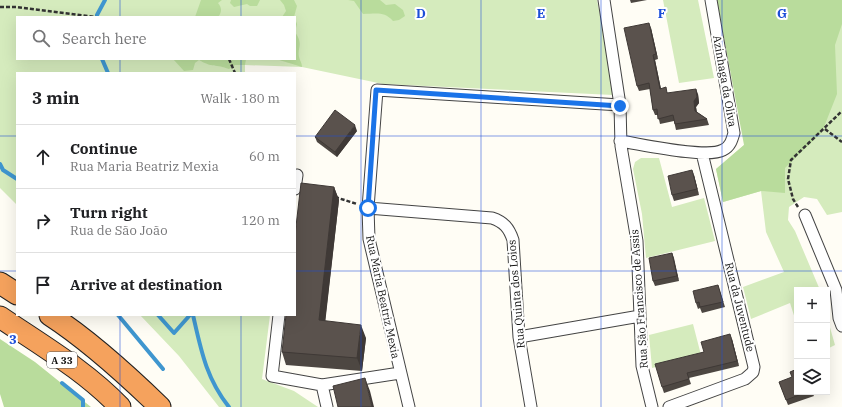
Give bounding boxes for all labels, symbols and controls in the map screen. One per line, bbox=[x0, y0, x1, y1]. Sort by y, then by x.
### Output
text: D bbox=[416, 5, 426, 22]
text: E bbox=[537, 5, 545, 22]
text: F bbox=[658, 5, 666, 22]
text: G bbox=[777, 5, 787, 22]
search box bbox=[16, 16, 296, 60]
icon: search bbox=[30, 27, 52, 49]
text: Search here bbox=[62, 29, 147, 48]
street label: Azinhaga da Oliva bbox=[710, 34, 740, 128]
text: 3 min bbox=[32, 87, 80, 109]
text: Walk · 180 m bbox=[201, 90, 280, 107]
route end bbox=[611, 97, 629, 115]
text: Continue bbox=[70, 139, 137, 158]
icon: ahead bbox=[32, 146, 54, 168]
text: 60 m bbox=[249, 148, 280, 165]
text: Rua Maria Beatriz Mexia bbox=[70, 158, 219, 175]
route start bbox=[359, 199, 377, 217]
text: Turn right bbox=[70, 203, 148, 222]
icon: right bbox=[32, 210, 54, 232]
text: 120 m bbox=[241, 212, 280, 229]
text: Rua de São João bbox=[70, 222, 168, 239]
street label: Rua São Francisco de Assis bbox=[627, 229, 651, 369]
street label: Rua Maria Beatriz Mexia bbox=[363, 234, 403, 360]
street label: Rua Quinta dos Loios bbox=[504, 239, 528, 349]
street label: Rua da Juventude bbox=[722, 261, 758, 353]
icon: arrive bbox=[32, 274, 54, 296]
text: Arrive at destination bbox=[70, 275, 222, 294]
map controls bbox=[794, 287, 830, 395]
button: + bbox=[794, 287, 830, 323]
button: − bbox=[794, 323, 830, 359]
text: 3 bbox=[9, 331, 17, 348]
road number: A 33 bbox=[47, 352, 77, 368]
button: layers bbox=[794, 359, 830, 395]

